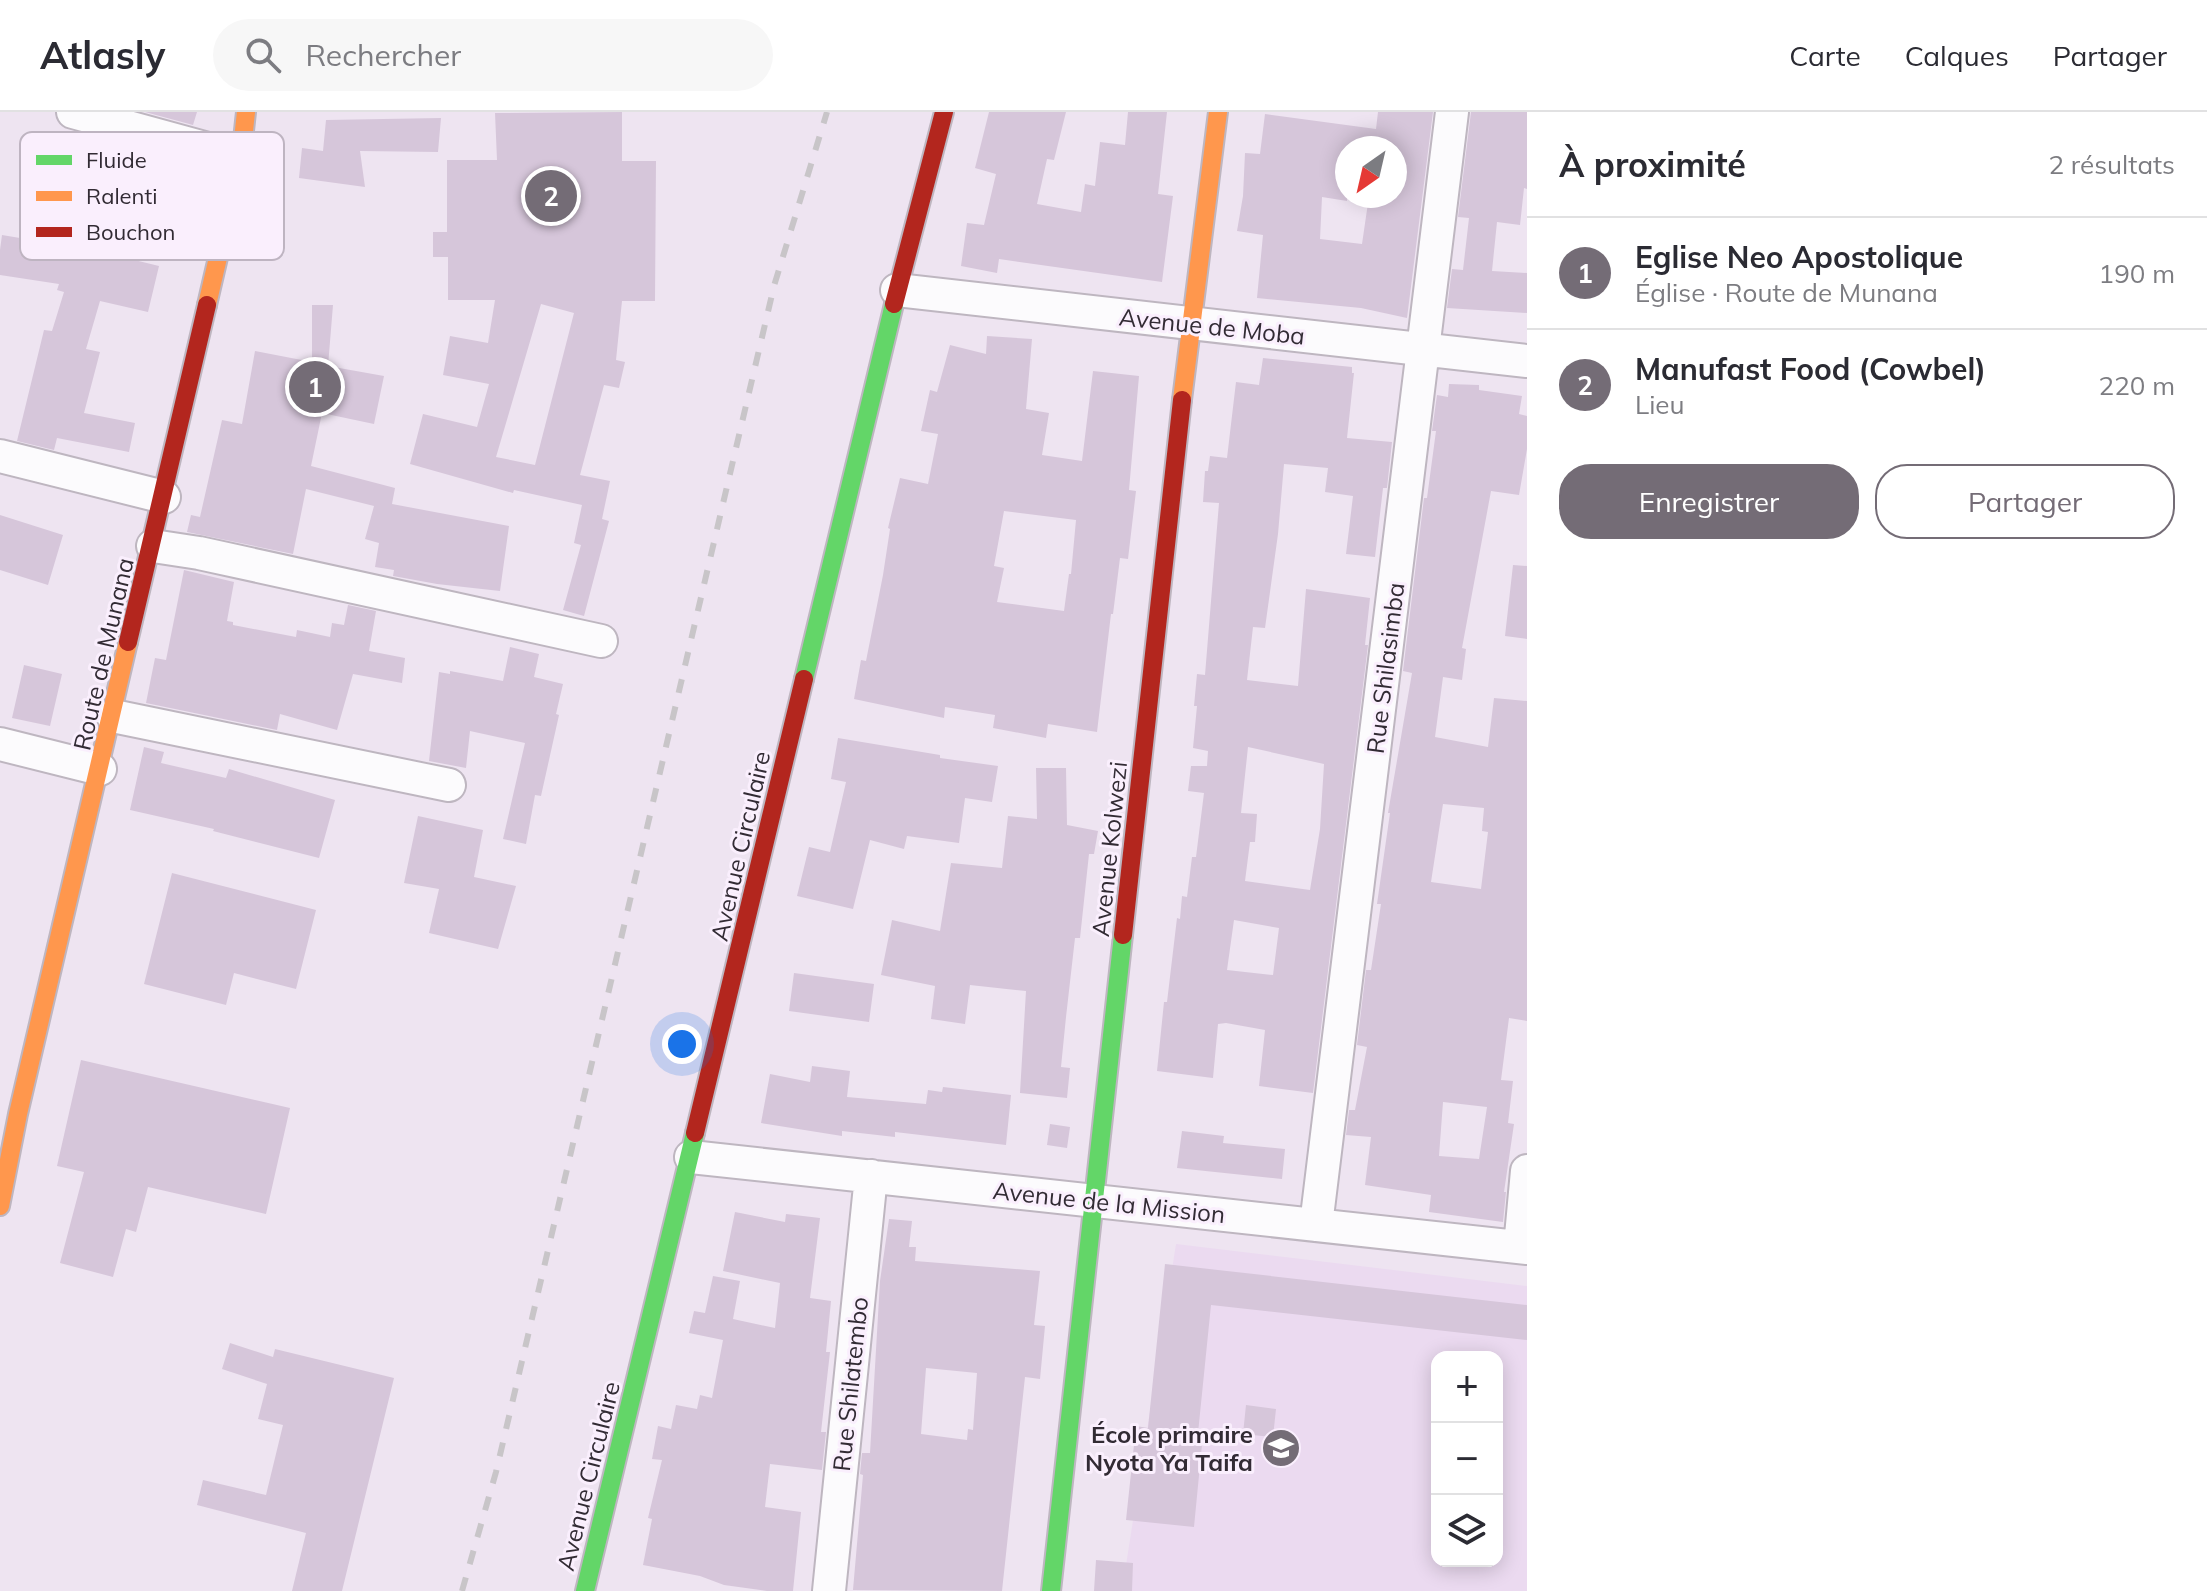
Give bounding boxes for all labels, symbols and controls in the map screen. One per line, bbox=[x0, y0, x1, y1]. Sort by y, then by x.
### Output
search box bbox=[213, 19, 773, 91]
text: Atlasly bbox=[40, 31, 165, 79]
icon: search bbox=[241, 33, 285, 77]
text: Rechercher bbox=[305, 36, 461, 74]
text: Carte bbox=[1789, 38, 1861, 73]
text: Calques bbox=[1905, 38, 2009, 73]
text: Partager bbox=[2053, 38, 2167, 73]
legend bbox=[20, 132, 284, 260]
north arrow bbox=[1335, 136, 1407, 208]
text: À proximité bbox=[1559, 143, 1746, 186]
text: Fluide bbox=[86, 146, 147, 174]
text: 2 résultats bbox=[2048, 148, 2175, 181]
pin: 2 bbox=[525, 166, 577, 226]
text: Ralenti bbox=[86, 182, 157, 210]
text: Bouchon bbox=[86, 218, 175, 246]
text: Eglise Neo Apostolique bbox=[1635, 238, 1963, 276]
text: 1 bbox=[1577, 257, 1593, 290]
text: 190 m bbox=[2099, 257, 2175, 290]
text: Église · Route de Munana bbox=[1635, 276, 1938, 309]
street label: Avenue de Moba bbox=[1118, 301, 1306, 351]
text: Manufast Food (Cowbel) bbox=[1635, 350, 1986, 388]
pin: 1 bbox=[289, 357, 341, 417]
text: 2 bbox=[1577, 369, 1593, 402]
text: 220 m bbox=[2099, 369, 2175, 402]
text: Lieu bbox=[1635, 388, 1685, 421]
button: Enregistrer bbox=[1559, 464, 1859, 539]
button: Partager bbox=[1875, 464, 2175, 539]
street label: Route de Munana bbox=[66, 555, 140, 753]
street label: Rue Shilasimba bbox=[1360, 581, 1410, 755]
street label: Avenue Circulaire bbox=[704, 748, 776, 944]
street label: Avenue Kolwezi bbox=[1085, 760, 1133, 938]
your location bbox=[662, 1024, 702, 1064]
street label: Avenue de la Mission bbox=[991, 1175, 1227, 1229]
street label: Rue Shilatembo bbox=[826, 1295, 874, 1473]
map controls bbox=[1431, 1351, 1503, 1567]
button: + bbox=[1431, 1351, 1503, 1423]
street label: Avenue Circulaire bbox=[550, 1378, 626, 1574]
place label: École primaire Nyota Ya Taifa bbox=[1085, 1419, 1253, 1477]
button: − bbox=[1431, 1423, 1503, 1495]
school or university icon: École primaire Nyota Ya Taifa bbox=[1260, 1427, 1302, 1469]
button: layers bbox=[1431, 1495, 1503, 1567]

